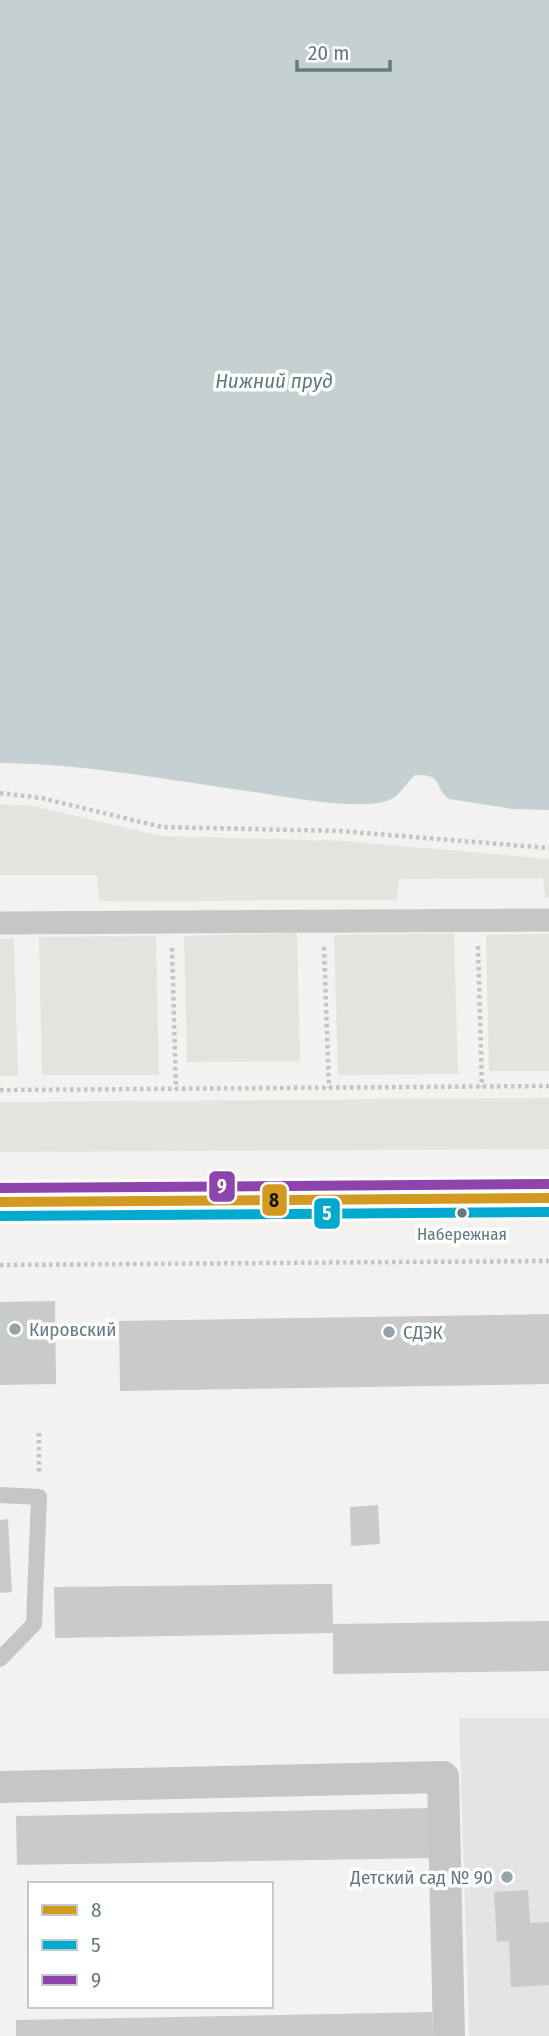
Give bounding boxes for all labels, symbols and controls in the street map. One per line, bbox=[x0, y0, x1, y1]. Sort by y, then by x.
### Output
scale bar bbox=[297, 28, 390, 72]
text: 20 m bbox=[308, 40, 349, 66]
water label: Нижний пруд bbox=[215, 368, 333, 394]
line badge: 9 bbox=[208, 1170, 236, 1203]
text: 9 bbox=[217, 1175, 227, 1198]
line badge: 8 bbox=[261, 1183, 288, 1217]
text: 8 bbox=[269, 1189, 279, 1212]
line badge: 5 bbox=[313, 1197, 341, 1230]
text: 5 bbox=[322, 1202, 332, 1225]
marker: Набережная bbox=[455, 1206, 469, 1220]
place label: Набережная bbox=[417, 1224, 507, 1245]
place label: Кировский bbox=[29, 1318, 116, 1341]
marker: Кировский bbox=[7, 1321, 23, 1337]
place label: СДЭК bbox=[403, 1321, 443, 1344]
marker: СДЭК bbox=[381, 1324, 397, 1340]
place label: Детский сад № 90 bbox=[349, 1866, 493, 1889]
marker: Детский сад № 90 bbox=[499, 1869, 515, 1885]
legend bbox=[28, 1882, 273, 2008]
text: 8 bbox=[91, 1897, 102, 1923]
text: 5 bbox=[91, 1932, 101, 1958]
text: 9 bbox=[91, 1967, 101, 1993]

